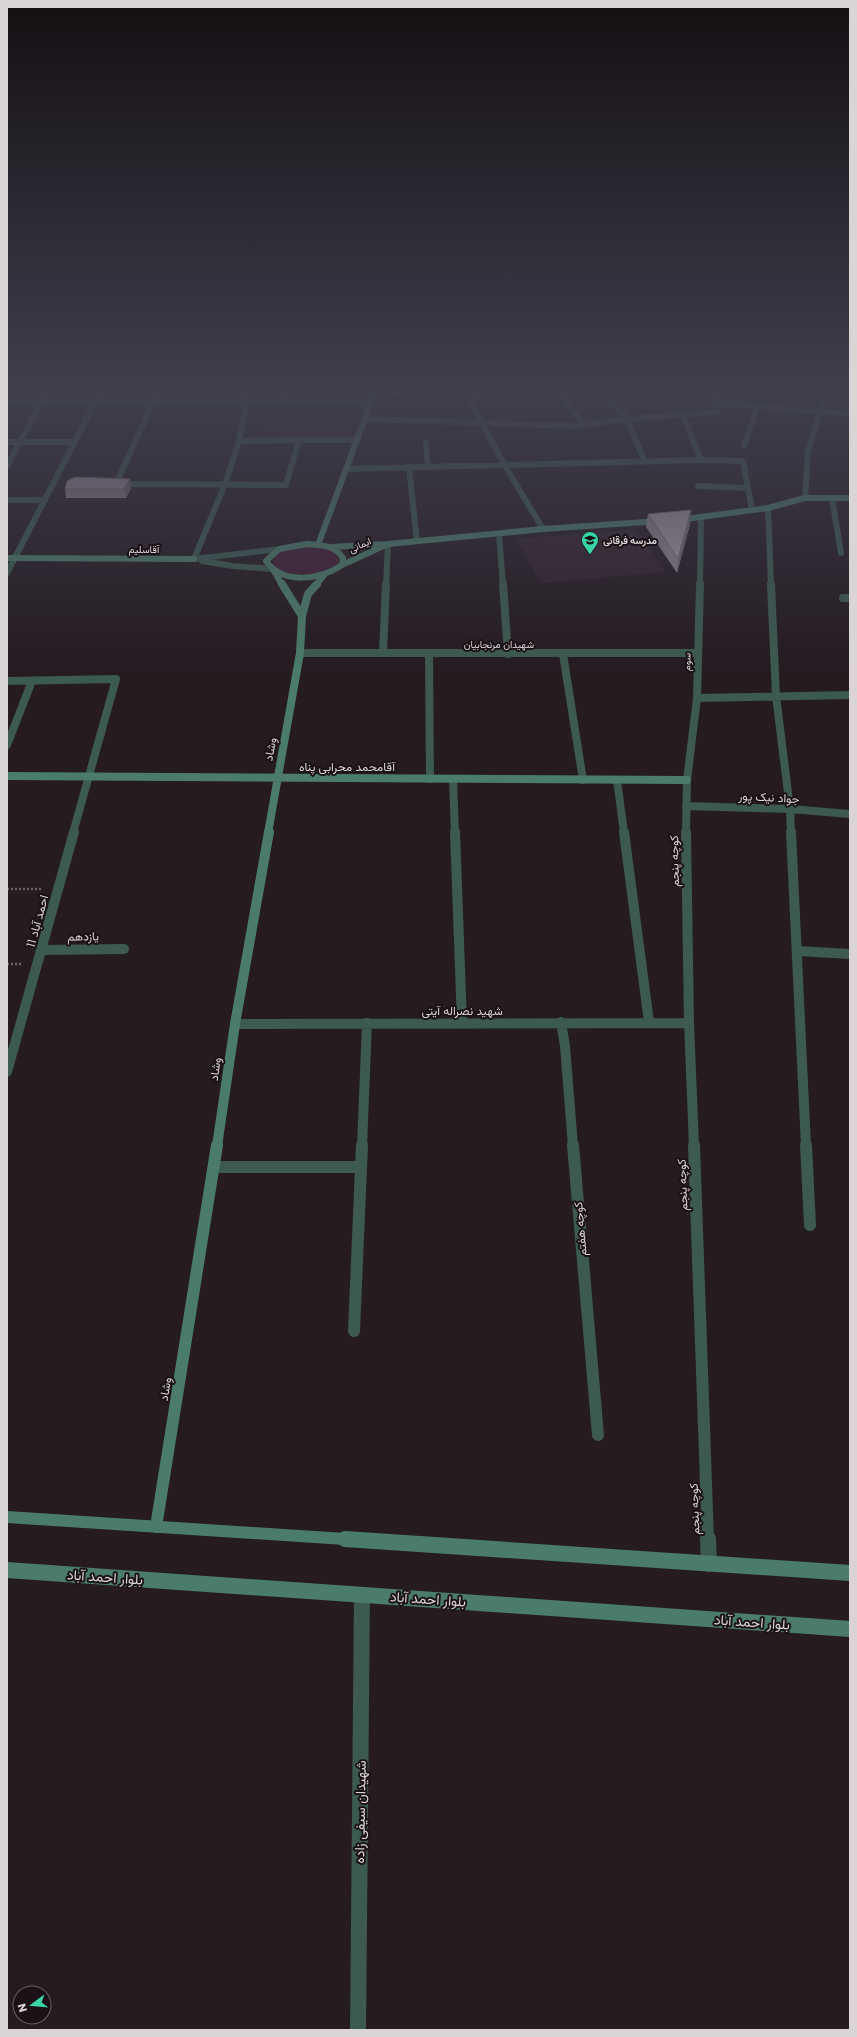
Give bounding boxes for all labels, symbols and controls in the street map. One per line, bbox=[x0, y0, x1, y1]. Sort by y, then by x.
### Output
school or university icon: مدرسه فرقانی bbox=[580, 530, 600, 555]
street label: ایمانی bbox=[346, 533, 374, 557]
place label: مدرسه فرقانی bbox=[603, 533, 658, 548]
street label: آقاسلیم bbox=[129, 542, 160, 557]
street label: شهیدان مرنجابیان bbox=[464, 637, 534, 652]
street label: سوم bbox=[679, 653, 695, 671]
street label: وشاد bbox=[260, 736, 280, 762]
street label: آقامحمد محرابی پناه bbox=[299, 758, 396, 775]
street label: جواد نیک پور bbox=[737, 787, 800, 807]
street label: کوچه پنجم bbox=[665, 835, 683, 887]
street label: احمد آباد 11 bbox=[22, 893, 52, 949]
street label: یازدهم bbox=[67, 927, 99, 945]
street label: شهید نصراله آیتی bbox=[421, 1002, 503, 1019]
street label: وشاد bbox=[205, 1056, 225, 1082]
street label: کوچه پنجم bbox=[673, 1159, 691, 1211]
street label: کوچه هفتم bbox=[569, 1201, 591, 1257]
street label: وشاد bbox=[155, 1376, 175, 1402]
street label: کوچه پنجم bbox=[685, 1483, 703, 1535]
street label: بلوار احمد آباد bbox=[66, 1564, 144, 1590]
street label: بلوار احمد آباد bbox=[389, 1586, 467, 1612]
street label: بلوار احمد آباد bbox=[713, 1609, 791, 1635]
street label: شهیدان سیفی زاده bbox=[349, 1760, 371, 1864]
north arrow bbox=[12, 1985, 52, 2025]
text: N bbox=[14, 2002, 31, 2014]

